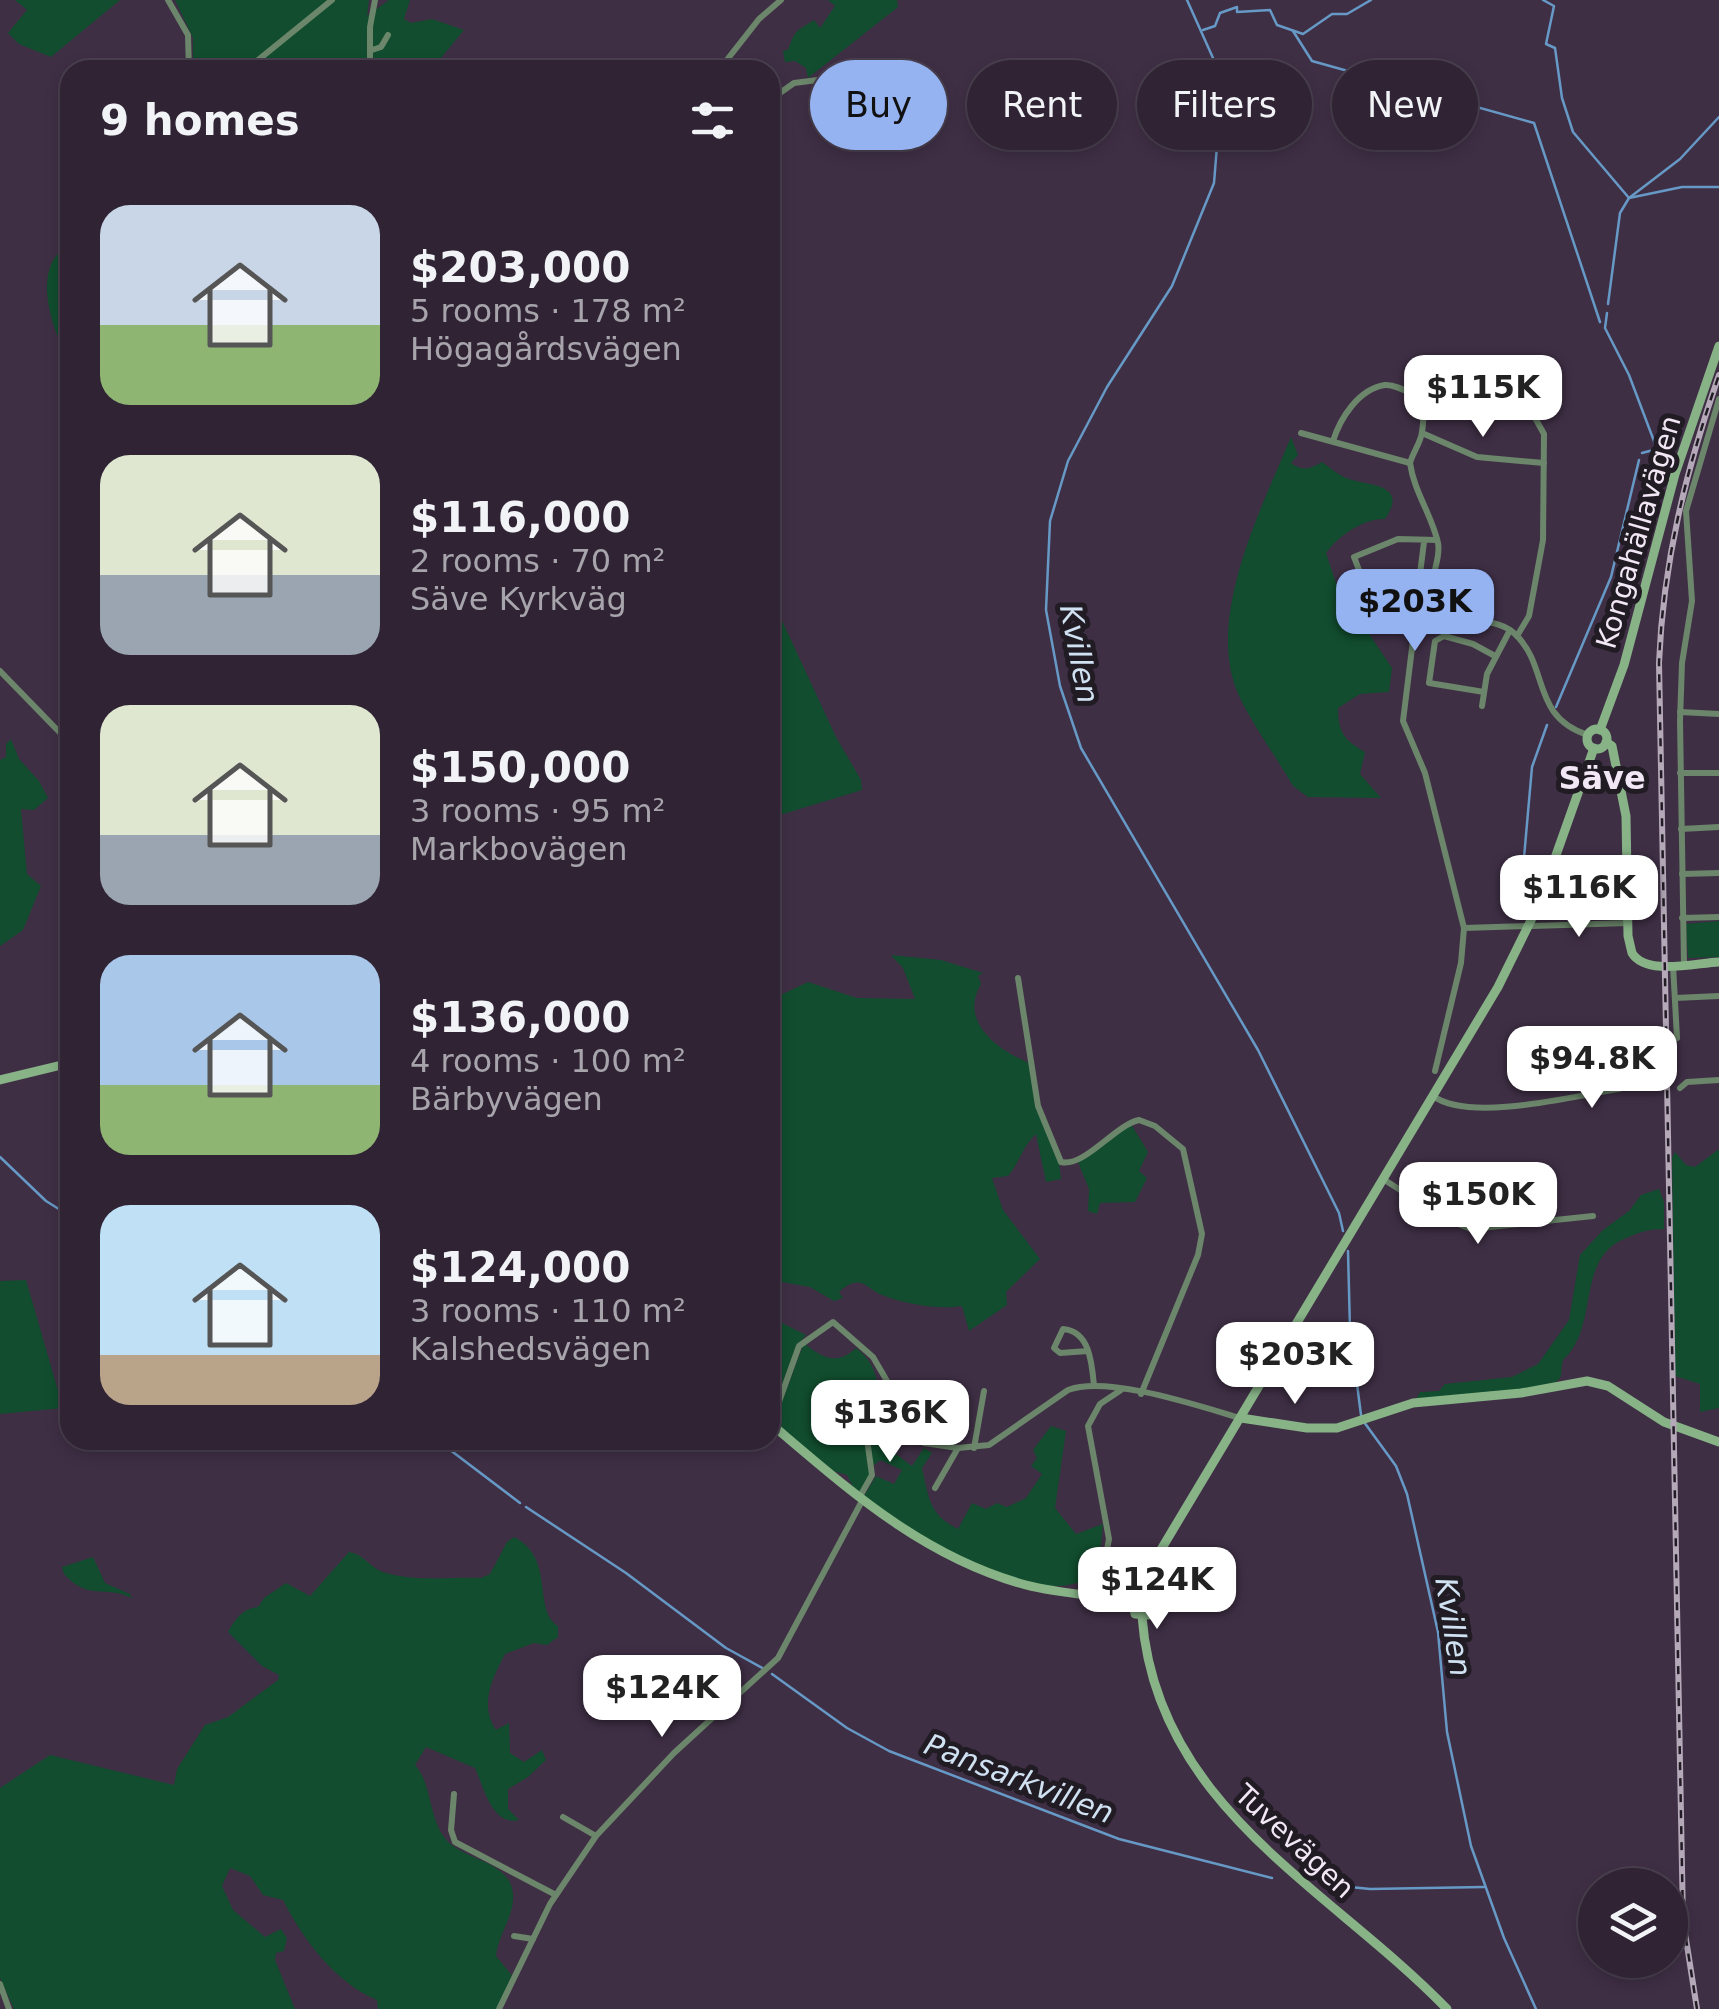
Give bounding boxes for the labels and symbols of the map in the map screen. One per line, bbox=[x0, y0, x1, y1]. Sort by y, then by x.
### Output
pin: $115K bbox=[1413, 355, 1553, 440]
street label: Kongahällavägen bbox=[1589, 412, 1688, 652]
pin: $203K bbox=[1345, 569, 1485, 654]
water label: Kvillen bbox=[1053, 602, 1106, 706]
district label: Säve bbox=[1558, 759, 1646, 797]
pin: $116K bbox=[1509, 855, 1649, 940]
pin: $94.8K bbox=[1511, 1026, 1673, 1111]
pin: $150K bbox=[1408, 1162, 1548, 1247]
pin: $203K bbox=[1225, 1322, 1365, 1407]
pin: $136K bbox=[820, 1380, 960, 1465]
pin: $124K bbox=[1087, 1547, 1227, 1632]
water label: Kvillen bbox=[1428, 1575, 1479, 1679]
pin: $124K bbox=[592, 1655, 732, 1740]
water label: Pansarkvillen bbox=[920, 1726, 1119, 1831]
street label: Tuvevägen bbox=[1228, 1777, 1361, 1905]

